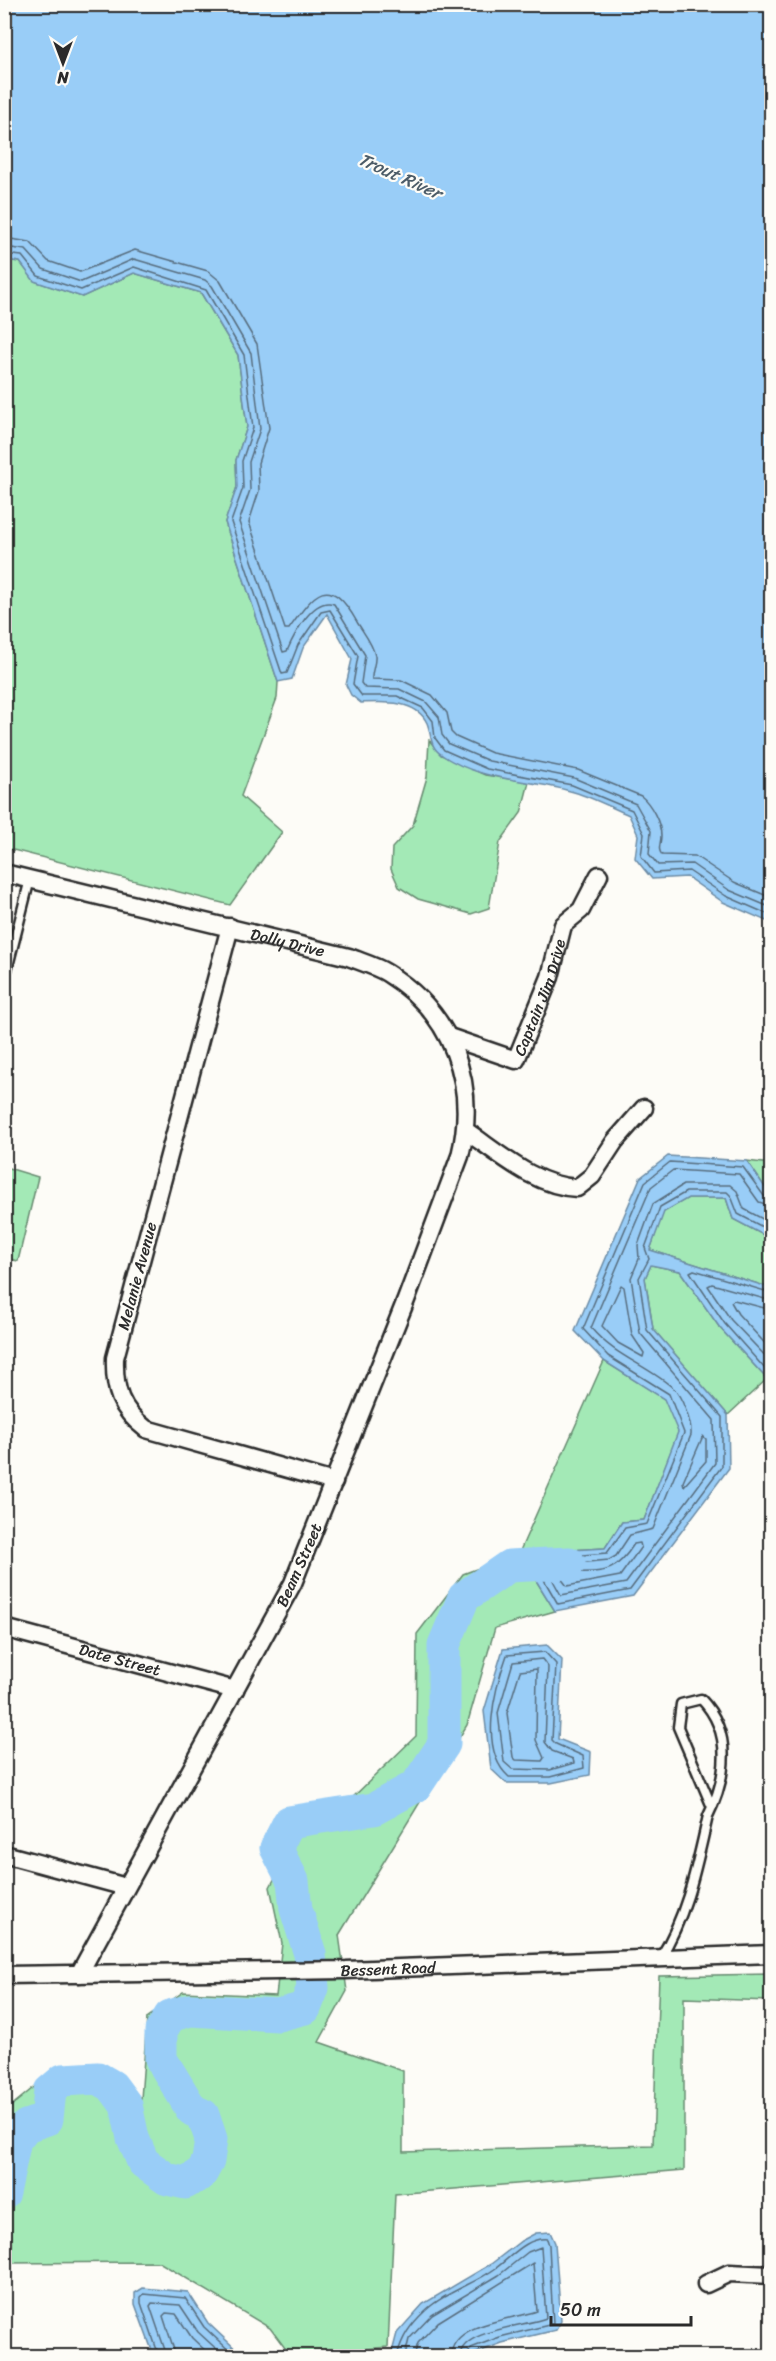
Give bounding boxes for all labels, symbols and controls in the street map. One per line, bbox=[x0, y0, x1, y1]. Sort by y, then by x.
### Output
north arrow bbox=[33, 33, 93, 93]
text: N bbox=[57, 63, 70, 92]
water label: Trout River bbox=[353, 143, 450, 210]
street label: Dolly Drive bbox=[248, 919, 328, 965]
street label: Captain Jim Drive bbox=[505, 935, 574, 1060]
street label: Melanie Avenue bbox=[109, 1219, 165, 1333]
street label: Beam Street bbox=[268, 1518, 330, 1612]
street label: Date Street bbox=[76, 1634, 164, 1684]
street label: Bessent Road bbox=[340, 1952, 438, 1985]
scale bar bbox=[551, 2289, 690, 2327]
text: 50 m bbox=[560, 2294, 601, 2326]

